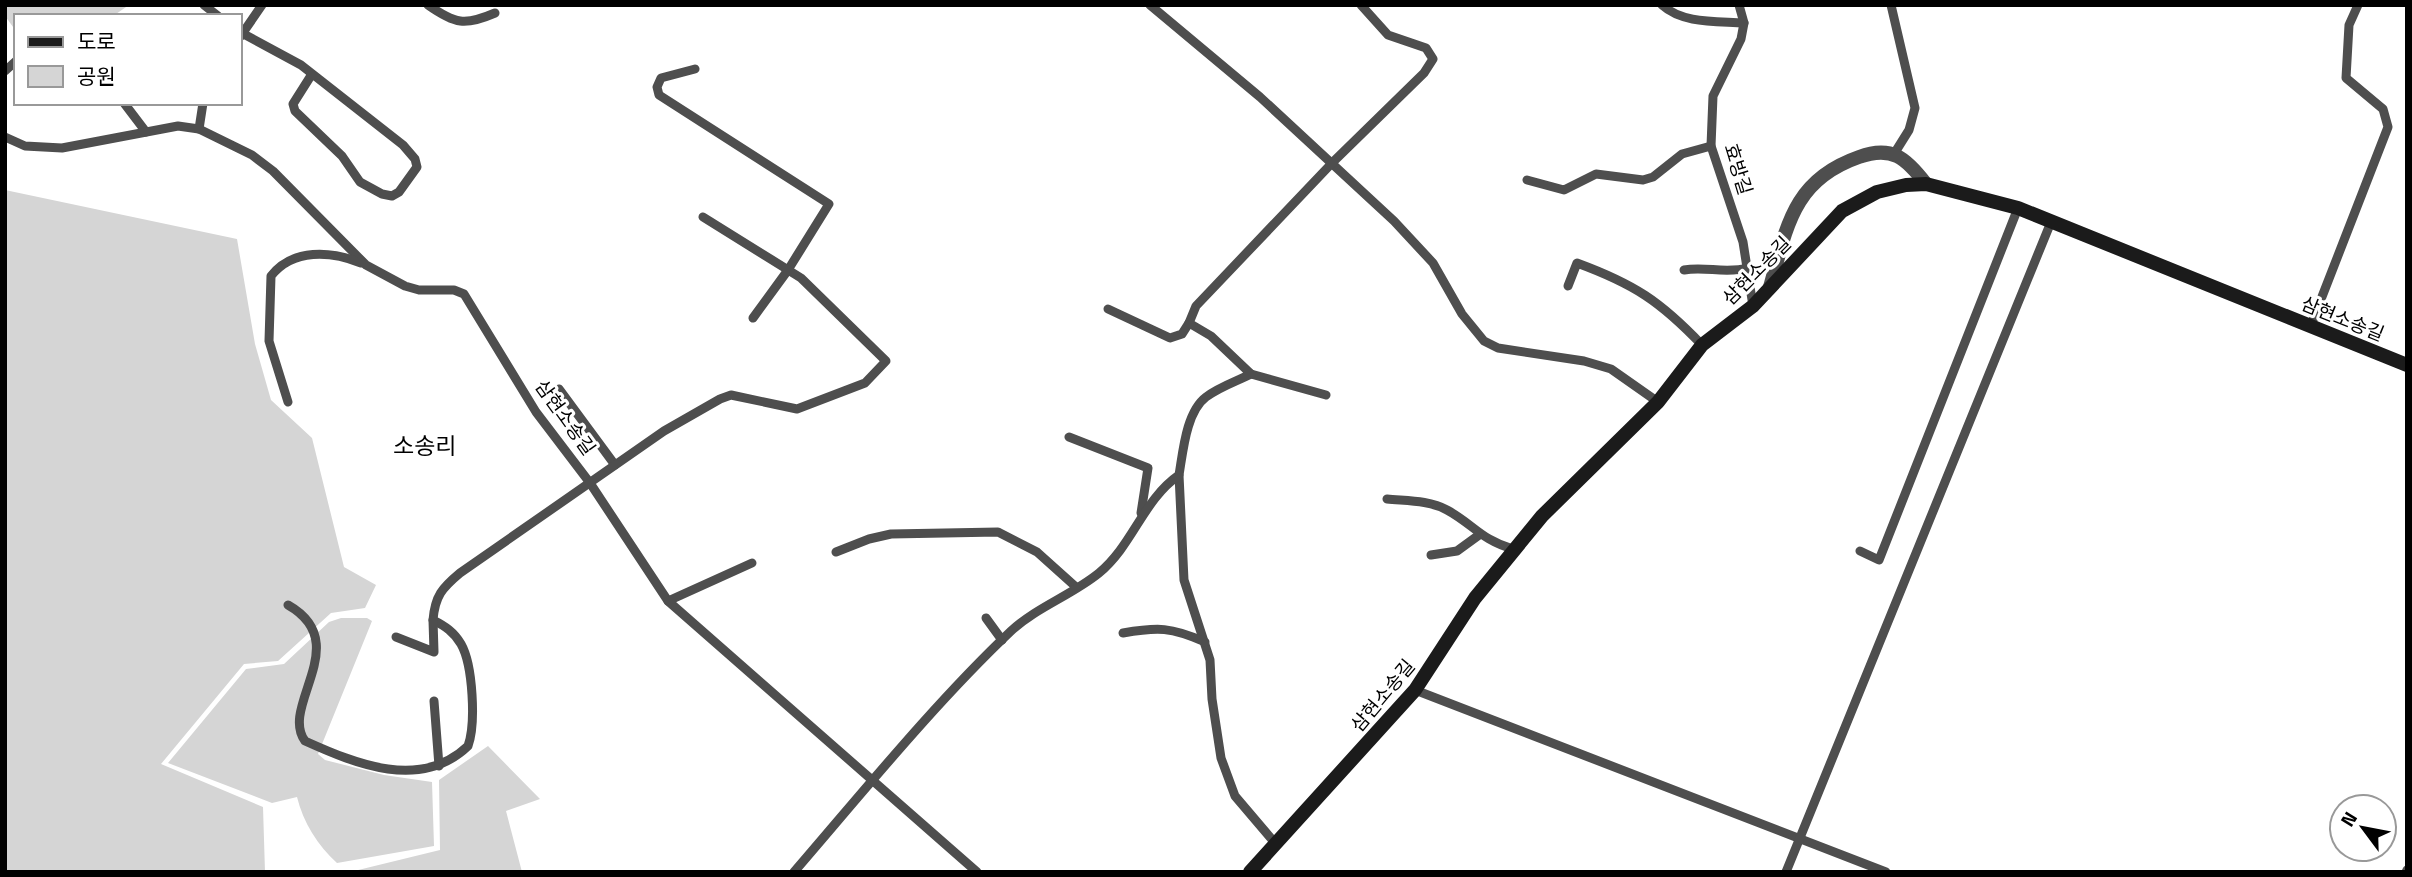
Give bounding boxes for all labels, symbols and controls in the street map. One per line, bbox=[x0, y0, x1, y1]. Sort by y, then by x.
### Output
legend bbox=[14, 14, 242, 105]
text: 도로 bbox=[77, 25, 116, 57]
text: 공원 bbox=[77, 60, 116, 92]
street label: 효방길 bbox=[1717, 140, 1761, 198]
street label: 삼현소송길 bbox=[1715, 229, 1797, 311]
street label: 삼현소송길 bbox=[2297, 288, 2389, 348]
street label: 삼현소송길 bbox=[529, 373, 603, 461]
district label: 소송리 bbox=[393, 428, 457, 463]
street label: 삼현소송길 bbox=[1343, 652, 1421, 738]
north arrow bbox=[2328, 793, 2398, 863]
text: N bbox=[2332, 805, 2364, 832]

